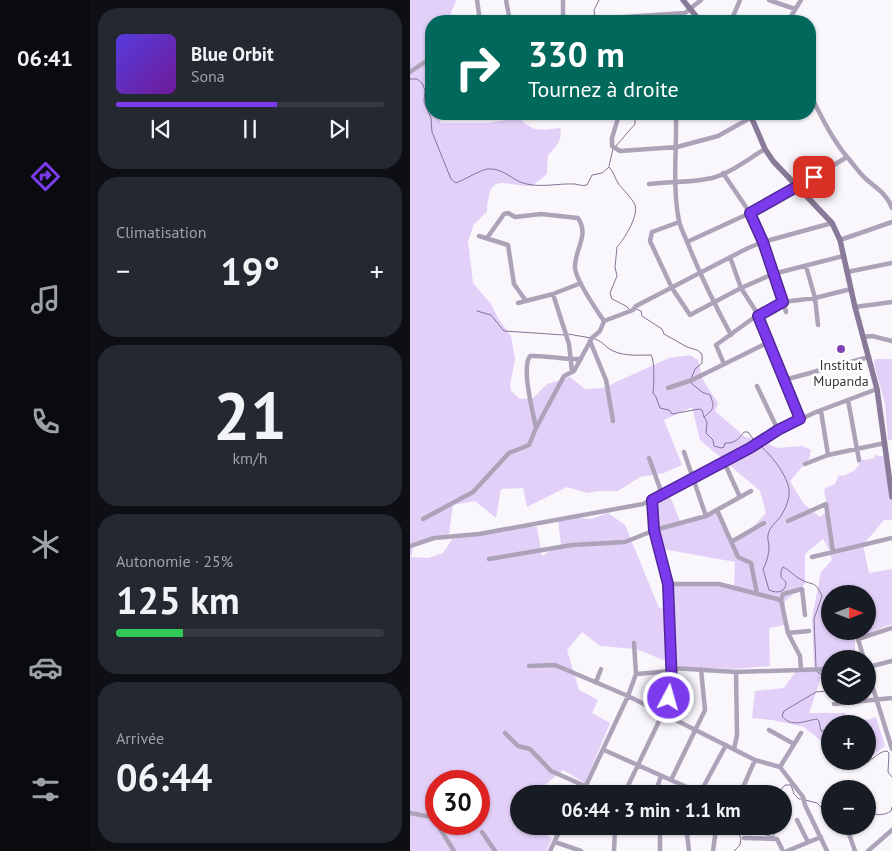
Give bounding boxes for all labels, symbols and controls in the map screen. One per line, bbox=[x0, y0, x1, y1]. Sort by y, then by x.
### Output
text: 330 m bbox=[528, 31, 625, 77]
icon: right bbox=[445, 35, 510, 100]
text: Blue Orbit bbox=[191, 42, 274, 66]
text: 06:41 bbox=[17, 44, 73, 72]
text: Sona bbox=[191, 66, 225, 86]
text: Tournez à droite bbox=[528, 75, 679, 103]
icon: previous bbox=[147, 115, 175, 143]
icon: pause bbox=[236, 115, 264, 143]
icon: next bbox=[325, 115, 353, 143]
pin bbox=[793, 156, 835, 198]
icon: directions bbox=[28, 159, 63, 194]
icon: arrive bbox=[800, 163, 828, 191]
text: Climatisation bbox=[116, 222, 206, 242]
text: 19° bbox=[220, 246, 280, 295]
text: − bbox=[116, 252, 130, 289]
text: + bbox=[370, 252, 384, 289]
icon: music bbox=[28, 282, 63, 317]
marker: Institut Mupanda bbox=[835, 343, 847, 355]
place label: Institut Mupanda bbox=[813, 356, 869, 390]
text: 21 bbox=[213, 373, 287, 457]
icon: phone bbox=[28, 404, 63, 439]
text: km/h bbox=[232, 448, 268, 468]
icon: climate bbox=[28, 527, 63, 562]
text: Autonomie · 25% bbox=[116, 551, 233, 571]
text: 125 km bbox=[116, 575, 240, 624]
north arrow bbox=[821, 585, 876, 640]
map controls bbox=[821, 585, 876, 835]
icon: car bbox=[28, 650, 63, 685]
button: layers bbox=[821, 650, 876, 705]
position arrow bbox=[642, 671, 694, 723]
button: + bbox=[821, 715, 876, 770]
text: Arrivée bbox=[116, 728, 164, 748]
text: 06:44 bbox=[116, 752, 212, 801]
speed limit sign: 30 bbox=[425, 770, 490, 835]
icon: filters bbox=[28, 772, 63, 807]
button: − bbox=[821, 780, 876, 835]
text: 06:44 · 3 min · 1.1 km bbox=[561, 798, 741, 822]

